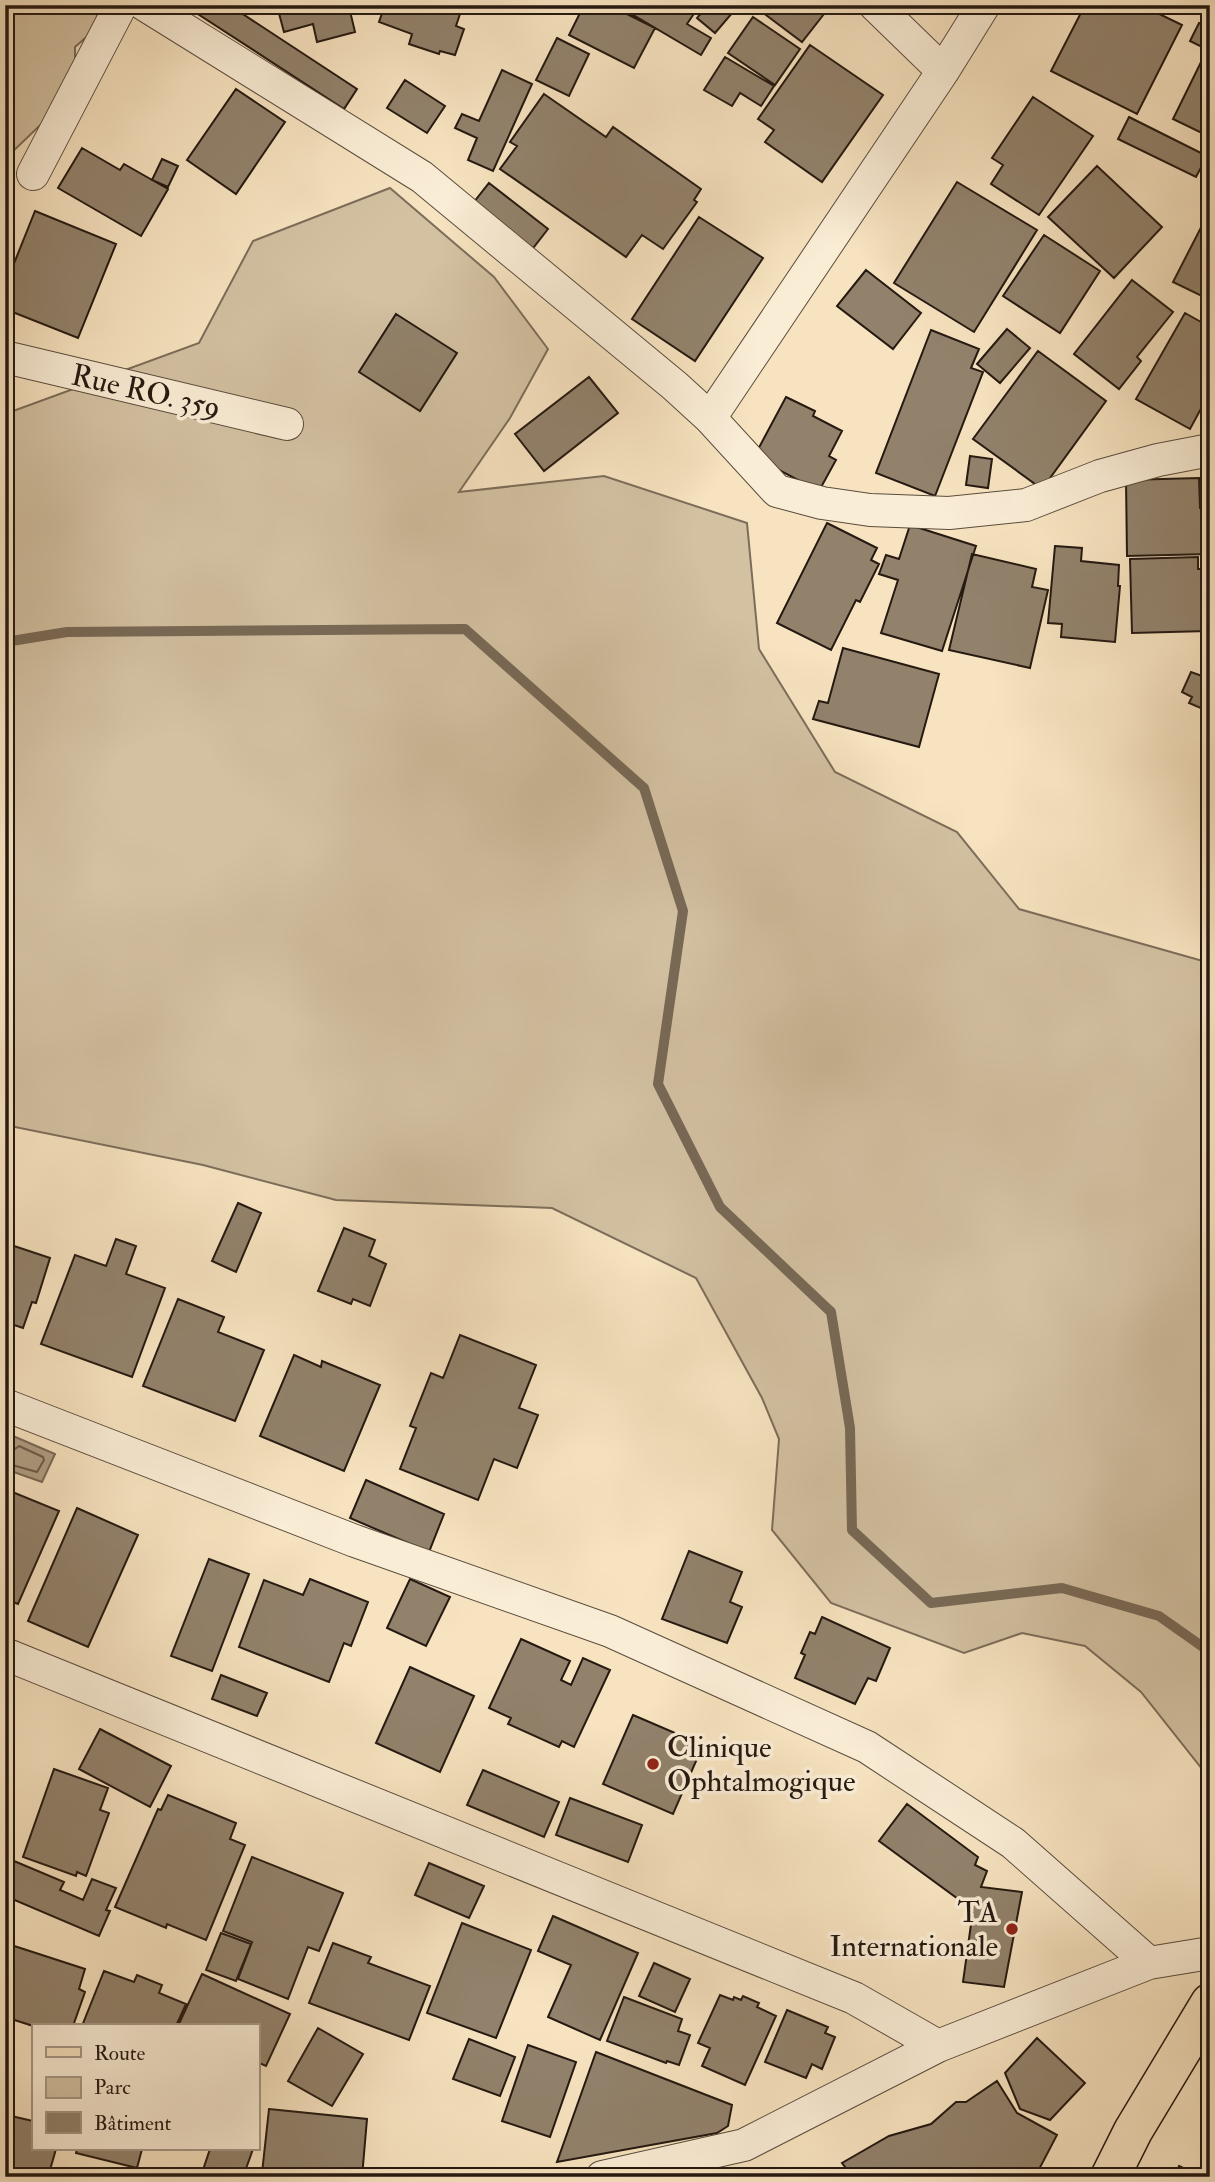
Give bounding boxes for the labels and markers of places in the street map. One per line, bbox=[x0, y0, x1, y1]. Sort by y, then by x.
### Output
place label: Clinique Ophtalmogique bbox=[667, 1729, 856, 1800]
marker: Clinique Ophtalmogique bbox=[645, 1756, 661, 1772]
place label: TA Internationale bbox=[829, 1894, 998, 1965]
marker: TA Internationale bbox=[1004, 1921, 1020, 1937]

